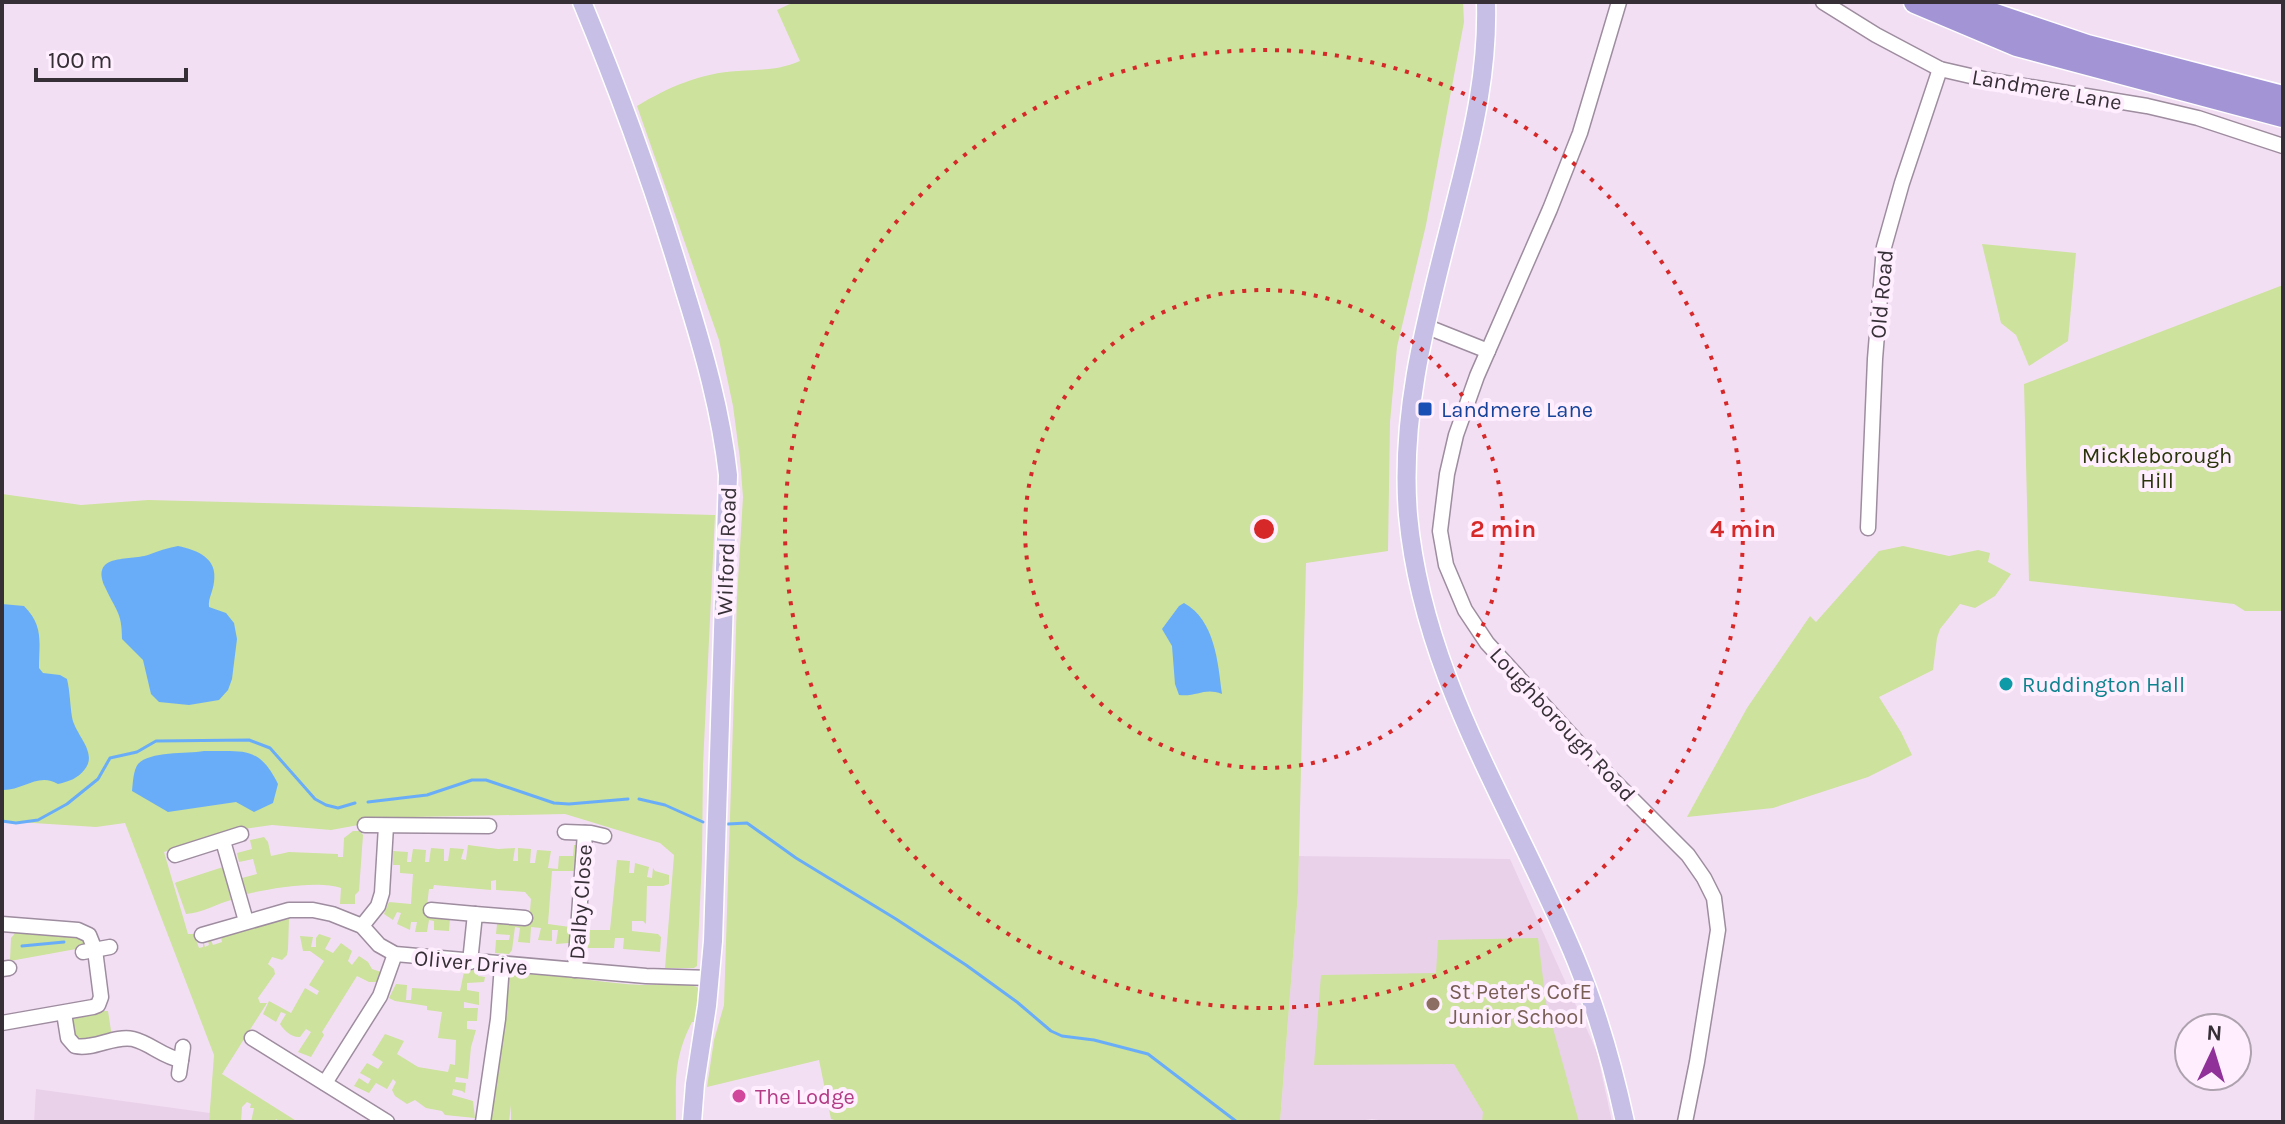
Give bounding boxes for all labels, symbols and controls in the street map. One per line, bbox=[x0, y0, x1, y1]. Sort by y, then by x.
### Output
scale bar bbox=[36, 32, 186, 82]
text: 100 m bbox=[48, 46, 113, 74]
street label: Landmere Lane bbox=[1970, 64, 2124, 116]
street label: Old Road bbox=[1865, 248, 1899, 340]
place label: Landmere Lane bbox=[1441, 397, 1593, 423]
marker: Landmere Lane bbox=[1416, 400, 1434, 418]
park label: Mickleborough Hill bbox=[2082, 443, 2232, 494]
street label: Wilford Road bbox=[712, 486, 742, 616]
centre of rings bbox=[1250, 515, 1278, 543]
text: 2 min bbox=[1470, 515, 1536, 543]
text: 4 min bbox=[1710, 515, 1776, 543]
street label: Loughborough Road bbox=[1484, 642, 1640, 807]
place label: Ruddington Hall bbox=[2022, 672, 2185, 698]
marker: Ruddington Hall bbox=[1997, 675, 2015, 693]
street label: Dalby Close bbox=[564, 843, 598, 961]
street label: Oliver Drive bbox=[413, 945, 529, 981]
place label: St Peter's CofE Junior School bbox=[1449, 979, 1592, 1030]
marker: St Peter's CofE Junior School bbox=[1424, 995, 1442, 1013]
north arrow bbox=[2173, 1012, 2253, 1092]
text: N bbox=[2206, 1020, 2223, 1047]
place label: The Lodge bbox=[755, 1084, 855, 1110]
marker: The Lodge bbox=[730, 1087, 748, 1105]

